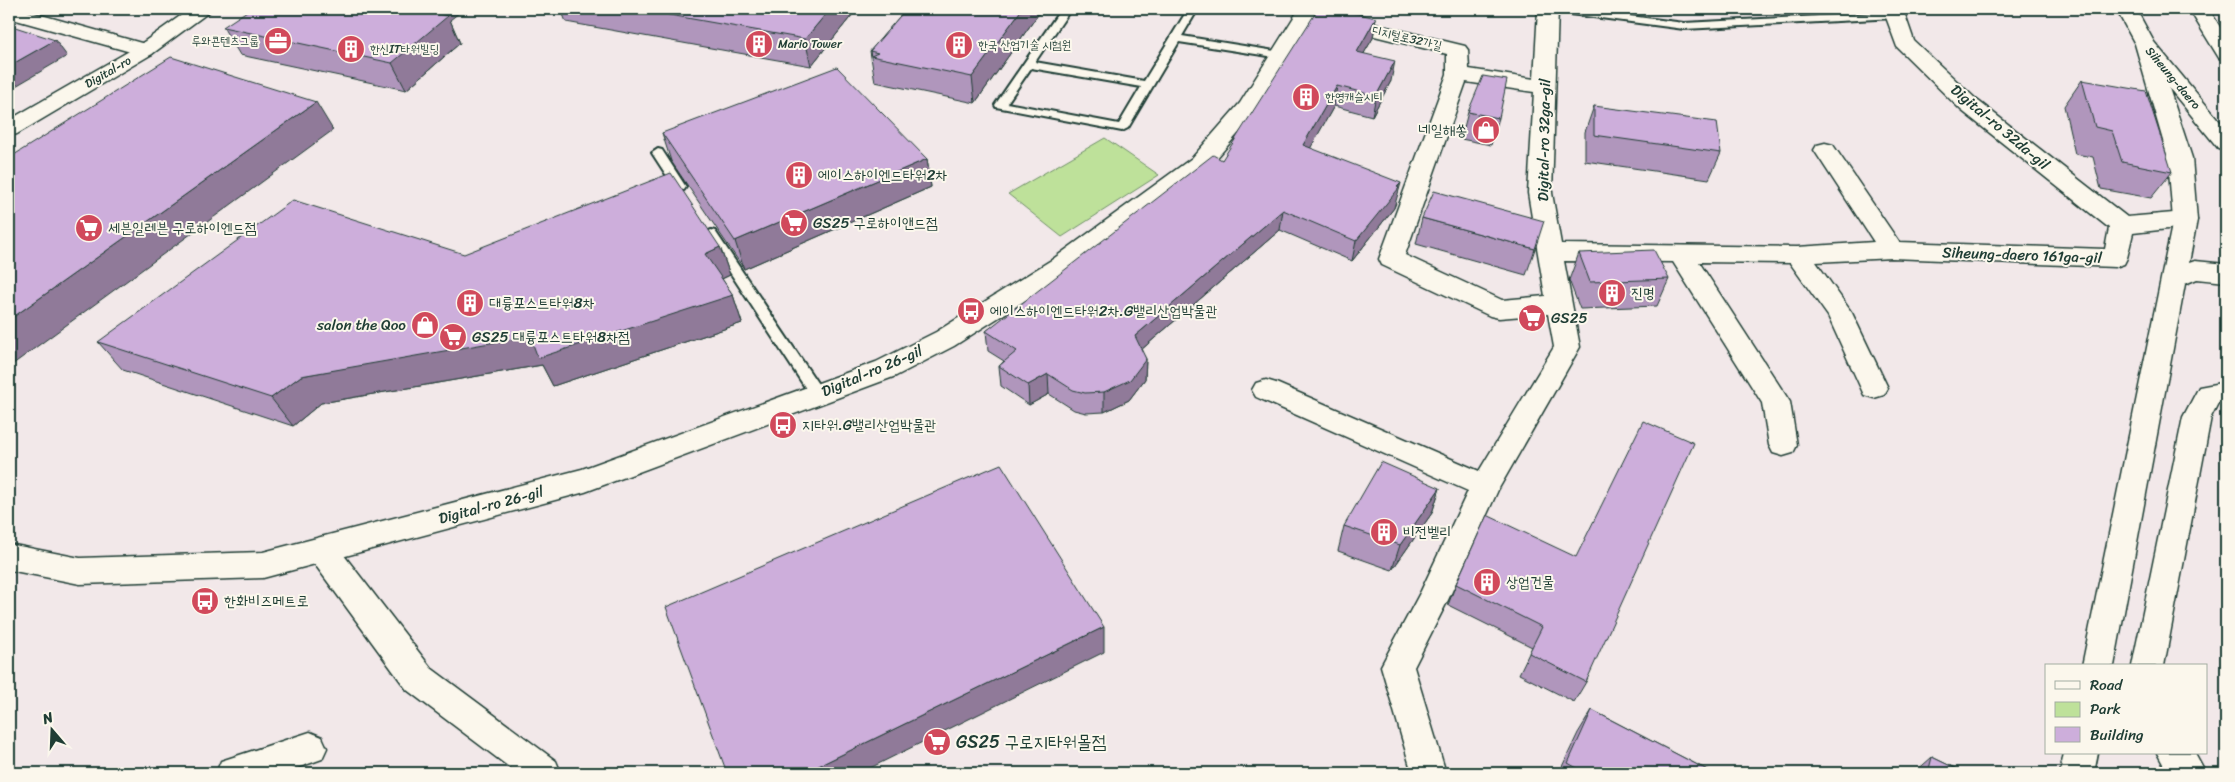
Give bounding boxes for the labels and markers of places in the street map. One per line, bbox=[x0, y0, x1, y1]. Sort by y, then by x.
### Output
office icon: 루와콘텐츠그룹 bbox=[263, 26, 293, 56]
building icon: Mario Tower bbox=[744, 29, 774, 59]
place label: 루와콘텐츠그룹 bbox=[191, 30, 259, 52]
building icon: 한국 산업기술 시험원 bbox=[944, 30, 974, 60]
place label: Mario Tower bbox=[778, 33, 843, 55]
building icon: 한신IT타워빌딩 bbox=[336, 34, 366, 64]
place label: 한국 산업기술 시험원 bbox=[978, 34, 1071, 56]
place label: 한신IT타워빌딩 bbox=[370, 38, 439, 60]
building icon: 한영캐슬시티 bbox=[1291, 82, 1321, 112]
place label: 한영캐슬시티 bbox=[1325, 86, 1383, 108]
shop icon: 네일해쏭 bbox=[1471, 115, 1501, 145]
place label: 네일해쏭 bbox=[1419, 117, 1467, 143]
building icon: 에이스하이엔드타워2차 bbox=[784, 160, 814, 190]
place label: 에이스하이엔드타워2차 bbox=[818, 162, 947, 188]
supermarket icon: GS25 구로하이앤드점 bbox=[779, 208, 809, 238]
place label: GS25 구로하이앤드점 bbox=[813, 210, 938, 236]
supermarket icon: 세븐일레븐 구로하이엔드점 bbox=[74, 213, 104, 243]
place label: 세븐일레븐 구로하이엔드점 bbox=[108, 215, 257, 241]
building icon: 진명 bbox=[1597, 278, 1627, 308]
place label: 진명 bbox=[1631, 280, 1655, 306]
building icon: 대륭포스트타워8차 bbox=[455, 288, 485, 318]
place label: 대륭포스트타워8차 bbox=[489, 290, 595, 316]
bus stop icon: 에이스하이엔드타워2차.G밸리산업박물관 bbox=[956, 296, 986, 326]
place label: 에이스하이엔드타워2차.G밸리산업박물관 bbox=[990, 298, 1218, 324]
supermarket icon: GS25 bbox=[1517, 303, 1547, 333]
place label: GS25 bbox=[1551, 305, 1588, 331]
shop icon: salon the Qoo bbox=[410, 310, 440, 340]
place label: salon the Qoo bbox=[316, 312, 406, 338]
supermarket icon: GS25 대륭포스트타워8차점 bbox=[438, 322, 468, 352]
place label: GS25 대륭포스트타워8차점 bbox=[472, 324, 630, 350]
bus stop icon: 지타워.G밸리산업박물관 bbox=[768, 410, 798, 440]
place label: 지타워.G밸리산업박물관 bbox=[802, 412, 937, 438]
building icon: 비전벨리 bbox=[1369, 517, 1399, 547]
place label: 비전벨리 bbox=[1403, 519, 1451, 545]
building icon: 상업건물 bbox=[1472, 567, 1502, 597]
place label: 상업건물 bbox=[1506, 569, 1554, 595]
bus stop icon: 한화비즈메트로 bbox=[190, 586, 220, 616]
place label: 한화비즈메트로 bbox=[224, 588, 309, 614]
place label: GS25 구로지타워몰점 bbox=[956, 726, 1106, 758]
supermarket icon: GS25 구로지타워몰점 bbox=[922, 727, 952, 757]

